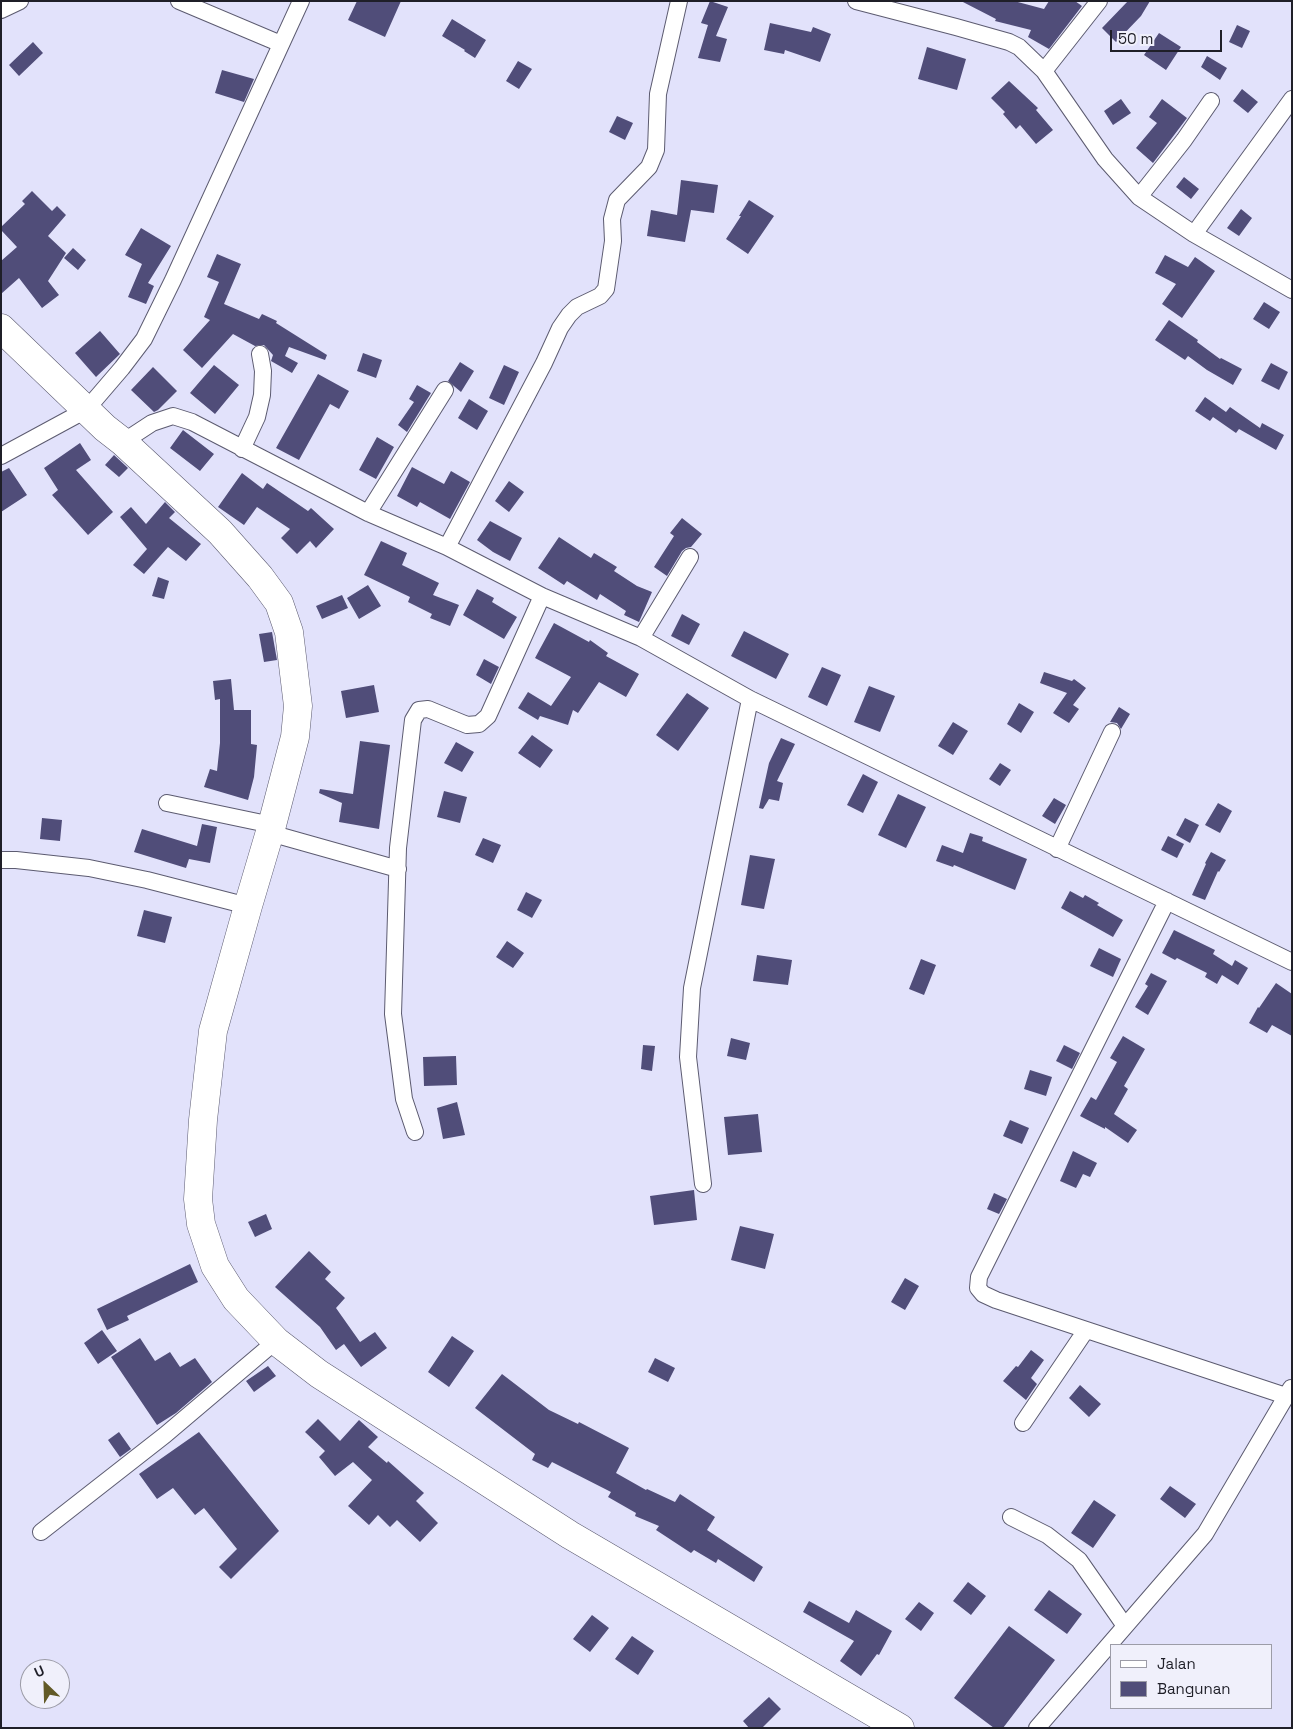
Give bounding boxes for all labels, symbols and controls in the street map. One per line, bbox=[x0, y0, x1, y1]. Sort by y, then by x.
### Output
scale bar bbox=[1113, 20, 1226, 52]
text: 50 m bbox=[1118, 29, 1153, 48]
legend bbox=[1110, 1644, 1273, 1709]
text: Jalan bbox=[1157, 1654, 1196, 1673]
north arrow bbox=[20, 1659, 70, 1709]
text: U bbox=[31, 1661, 47, 1681]
text: Bangunan bbox=[1157, 1679, 1231, 1698]

